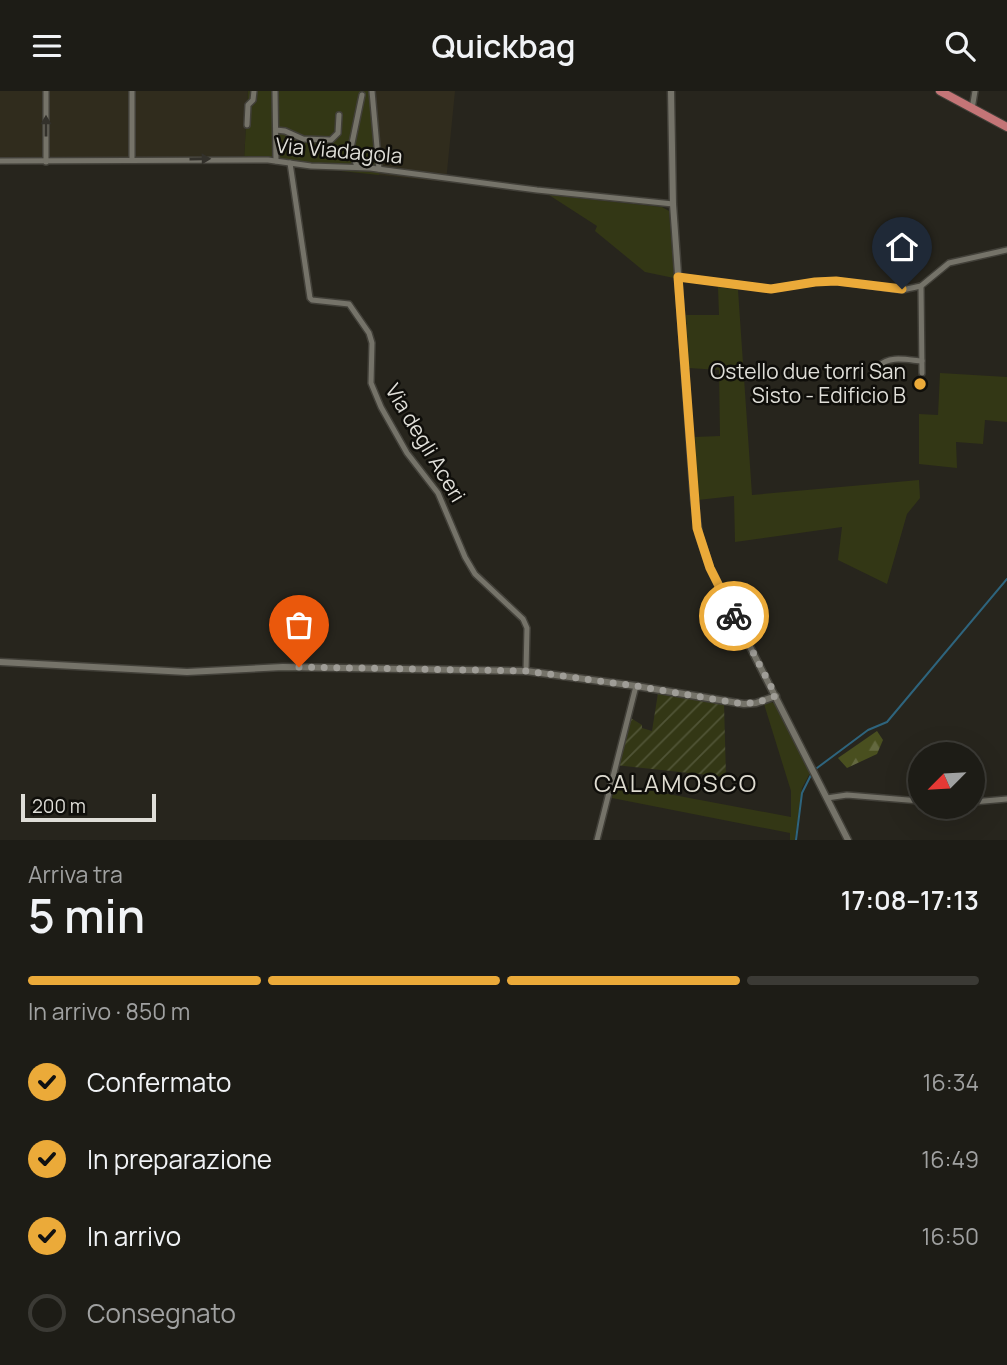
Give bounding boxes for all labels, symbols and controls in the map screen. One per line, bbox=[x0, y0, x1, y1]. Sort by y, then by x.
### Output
text: Quickbag bbox=[432, 24, 575, 68]
icon: menu bbox=[28, 27, 66, 65]
icon: search bbox=[941, 27, 979, 65]
one-way arrow bbox=[40, 115, 52, 137]
street label: Via Viadagola bbox=[274, 131, 404, 170]
one-way arrow bbox=[190, 153, 212, 165]
pin bbox=[872, 217, 932, 289]
icon: home bbox=[883, 228, 921, 266]
place label: Ostello due torri San Sisto - Edificio B bbox=[710, 357, 906, 409]
marker: Ostello due torri San Sisto - Edificio B bbox=[912, 376, 928, 392]
street label: Via degli Aceri bbox=[379, 378, 472, 507]
courier bbox=[699, 581, 769, 651]
pin bbox=[269, 595, 329, 667]
icon: bike bbox=[715, 597, 753, 635]
icon: bag bbox=[280, 606, 318, 644]
north arrow bbox=[908, 742, 985, 819]
map controls bbox=[908, 742, 985, 819]
district label: CALAMOSCO bbox=[594, 766, 758, 799]
scale bar bbox=[21, 791, 156, 823]
text: 200 m bbox=[32, 793, 86, 819]
text: Arriva tra bbox=[28, 858, 123, 890]
text: 17:08–17:13 bbox=[841, 882, 979, 918]
text: 5 min bbox=[28, 884, 145, 947]
text: In arrivo · 850 m bbox=[28, 995, 190, 1027]
icon: check bbox=[28, 1063, 66, 1101]
text: Confermato bbox=[87, 1064, 231, 1100]
text: 16:34 bbox=[923, 1066, 979, 1098]
icon: check bbox=[28, 1140, 66, 1178]
text: In preparazione bbox=[87, 1141, 272, 1177]
text: 16:49 bbox=[921, 1143, 979, 1175]
icon: check bbox=[28, 1217, 66, 1255]
text: In arrivo bbox=[87, 1218, 181, 1254]
text: 16:50 bbox=[922, 1220, 979, 1252]
text: Consegnato bbox=[87, 1295, 236, 1331]

